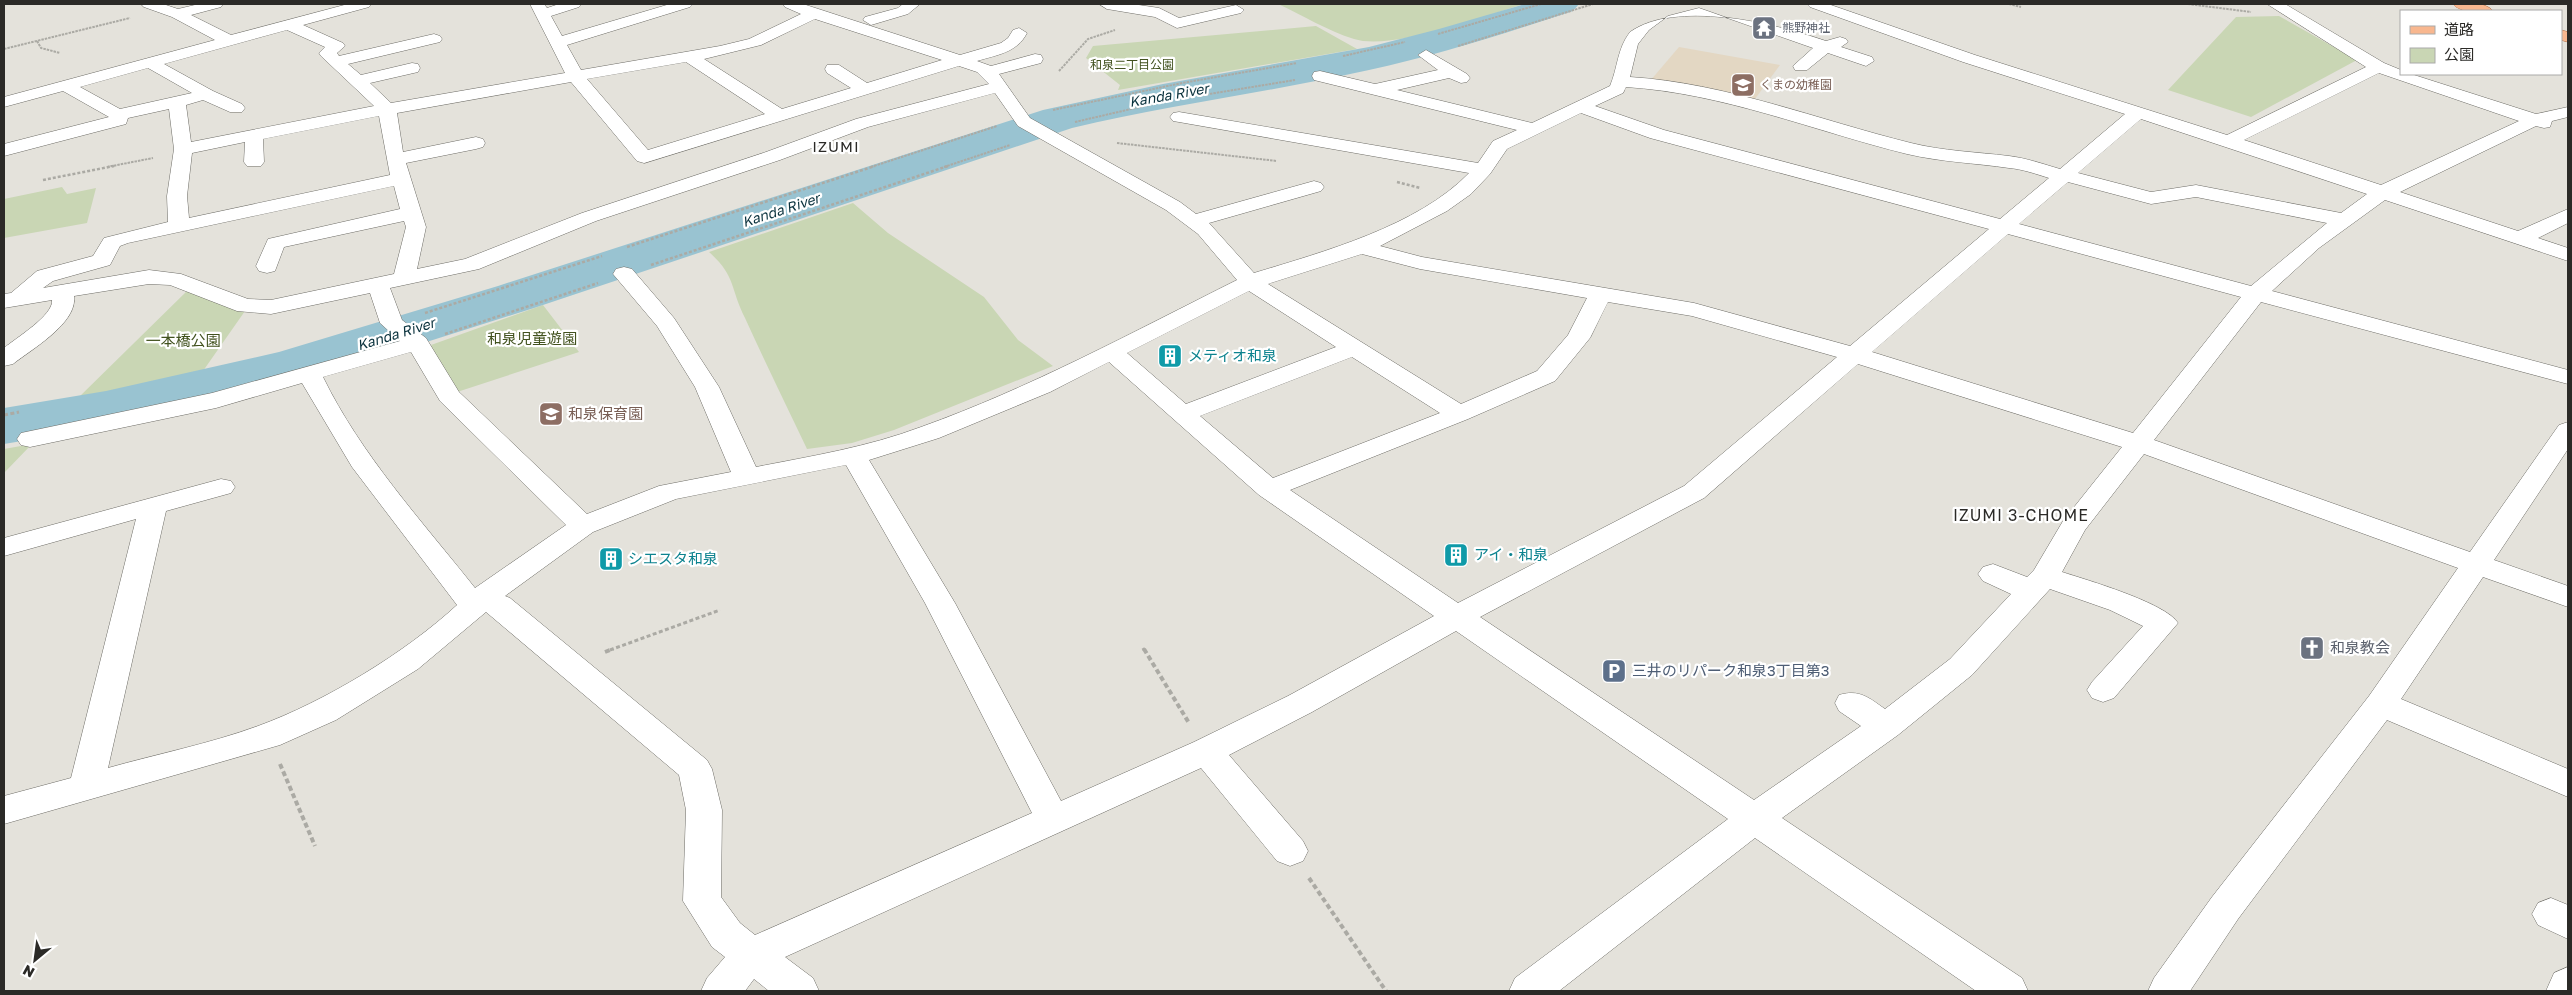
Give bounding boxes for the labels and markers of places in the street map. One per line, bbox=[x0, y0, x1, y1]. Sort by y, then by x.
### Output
temple icon: 熊野神社 bbox=[1751, 15, 1777, 41]
place label: 熊野神社 bbox=[1782, 20, 1830, 35]
school or university icon: くまの幼稚園 bbox=[1730, 72, 1756, 98]
place label: くまの幼稚園 bbox=[1760, 77, 1832, 92]
building icon: メティオ和泉 bbox=[1157, 343, 1183, 369]
place label: メティオ和泉 bbox=[1188, 346, 1277, 364]
school or university icon: 和泉保育園 bbox=[538, 401, 564, 427]
place label: 和泉保育園 bbox=[568, 404, 643, 422]
building icon: アイ・和泉 bbox=[1443, 542, 1469, 568]
place label: アイ・和泉 bbox=[1474, 545, 1548, 563]
building icon: シエスタ和泉 bbox=[598, 546, 624, 572]
place label: シエスタ和泉 bbox=[628, 549, 718, 567]
church icon: 和泉教会 bbox=[2299, 635, 2325, 661]
place label: 和泉教会 bbox=[2330, 638, 2390, 656]
parking icon: 三井のリパーク和泉3丁目第3 bbox=[1601, 658, 1627, 684]
place label: 三井のリパーク和泉3丁目第3 bbox=[1632, 661, 1830, 679]

